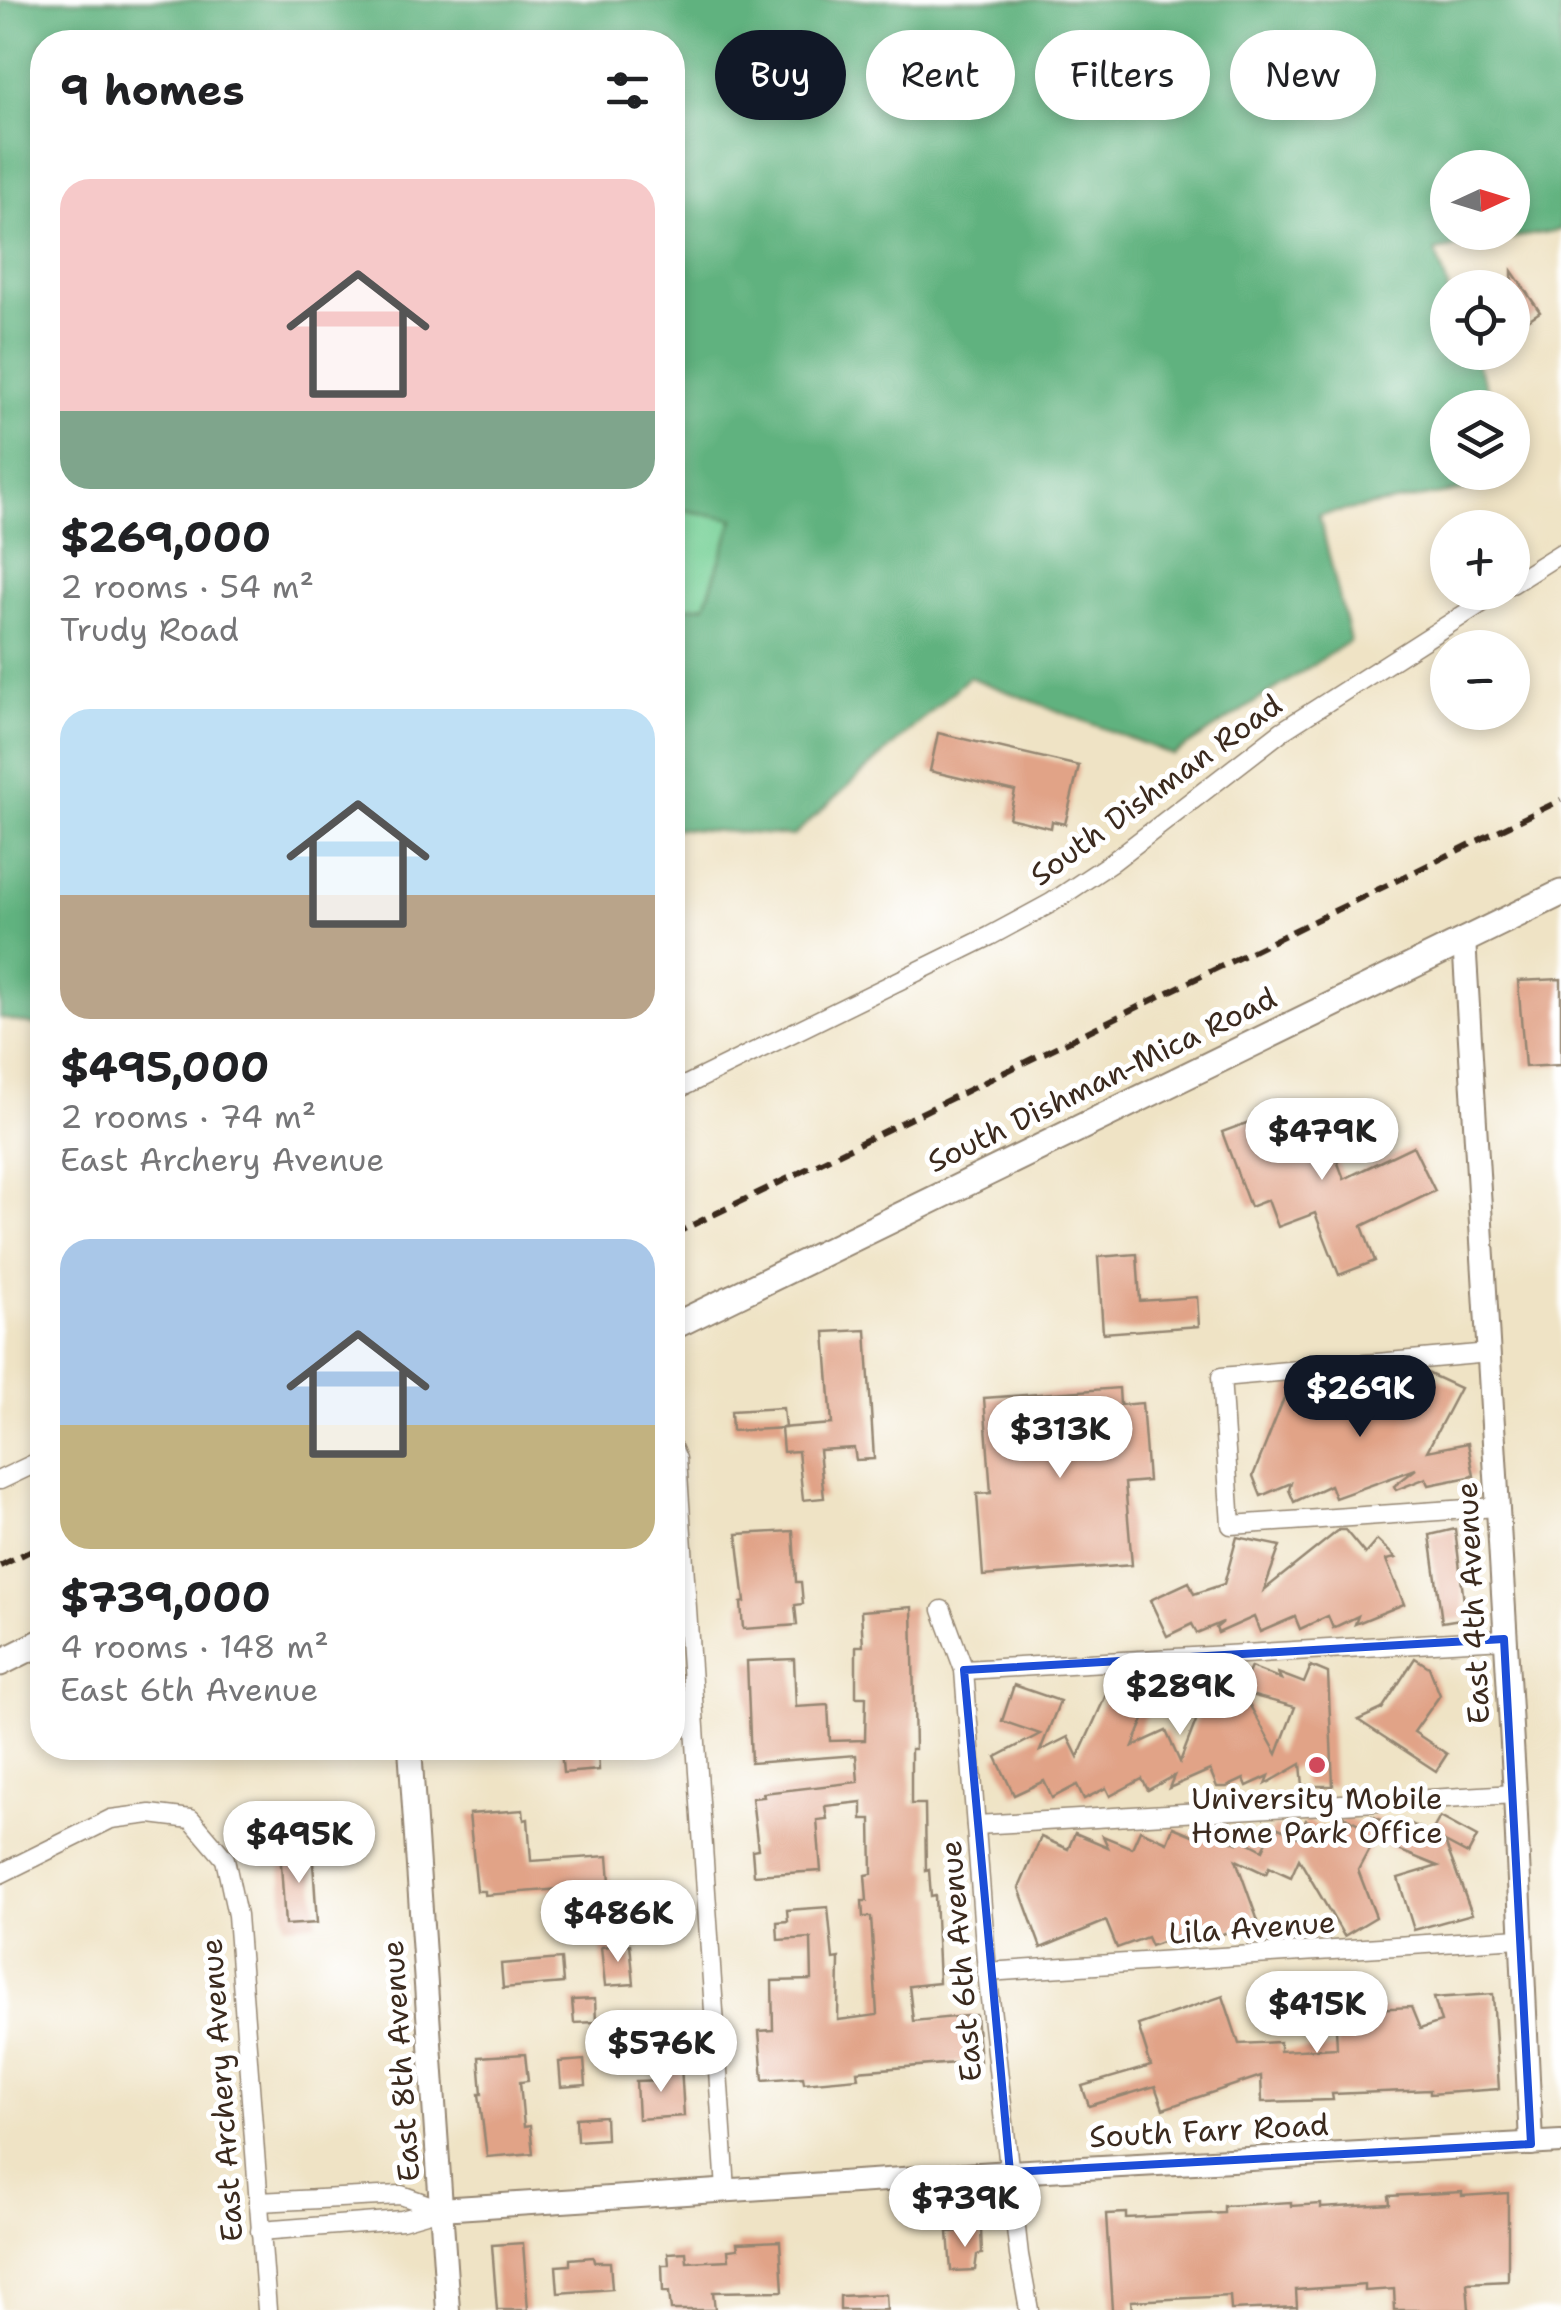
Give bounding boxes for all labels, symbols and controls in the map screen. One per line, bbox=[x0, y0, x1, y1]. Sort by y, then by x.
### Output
chip: Buy bbox=[715, 30, 846, 120]
chip: Rent bbox=[866, 30, 1015, 120]
chip: Filters bbox=[1035, 30, 1210, 120]
chip: New bbox=[1230, 30, 1376, 120]
text: 9 homes bbox=[60, 62, 245, 118]
icon: filters bbox=[600, 63, 655, 118]
north arrow bbox=[1430, 150, 1530, 250]
map controls bbox=[1430, 150, 1530, 730]
icon: home bbox=[268, 244, 448, 424]
button: locate bbox=[1430, 270, 1530, 370]
button: layers bbox=[1430, 390, 1530, 490]
text: $269,000 bbox=[60, 509, 271, 565]
button: + bbox=[1430, 510, 1530, 610]
text: 2 rooms · 54 m² bbox=[60, 565, 314, 608]
text: Trudy Road bbox=[60, 608, 239, 651]
button: − bbox=[1430, 630, 1530, 730]
street label: South Dishman Road bbox=[1021, 684, 1290, 895]
icon: home bbox=[268, 774, 448, 954]
street label: South Dishman-Mica Road bbox=[920, 977, 1283, 1182]
text: $495,000 bbox=[60, 1039, 269, 1095]
text: 2 rooms · 74 m² bbox=[60, 1095, 316, 1138]
pin: $479K bbox=[1252, 1098, 1392, 1183]
text: $479K bbox=[1267, 1109, 1377, 1152]
text: East Archery Avenue bbox=[60, 1138, 384, 1181]
icon: home bbox=[268, 1304, 448, 1484]
pin: $269K bbox=[1290, 1355, 1430, 1440]
text: $269K bbox=[1306, 1366, 1414, 1409]
pin: $313K bbox=[990, 1396, 1130, 1481]
text: $313K bbox=[1010, 1407, 1110, 1450]
street label: East 4th Avenue bbox=[1446, 1481, 1499, 1725]
text: $739,000 bbox=[60, 1569, 271, 1625]
text: 4 rooms · 148 m² bbox=[60, 1625, 329, 1668]
pin: $289K bbox=[1110, 1653, 1250, 1738]
text: $289K bbox=[1125, 1664, 1235, 1707]
text: East 6th Avenue bbox=[60, 1668, 318, 1711]
marker: University Mobile Home Park Office bbox=[1306, 1754, 1328, 1776]
place label: University Mobile Home Park Office bbox=[1191, 1778, 1443, 1853]
pin: $495K bbox=[229, 1801, 369, 1886]
text: $495K bbox=[245, 1812, 353, 1855]
street label: East 6th Avenue bbox=[930, 1839, 991, 2083]
pin: $486K bbox=[548, 1880, 688, 1965]
text: $486K bbox=[563, 1891, 673, 1934]
street label: Lila Avenue bbox=[1167, 1901, 1337, 1954]
street label: East Archery Avenue bbox=[190, 1937, 253, 2243]
street label: East 8th Avenue bbox=[372, 1939, 429, 2183]
pin: $415K bbox=[1247, 1971, 1387, 2056]
text: $415K bbox=[1268, 1982, 1366, 2025]
pin: $576K bbox=[591, 2010, 731, 2095]
text: $576K bbox=[607, 2021, 715, 2064]
street label: South Farr Road bbox=[1088, 2104, 1330, 2157]
pin: $739K bbox=[895, 2165, 1035, 2250]
text: $739K bbox=[911, 2176, 1019, 2219]

